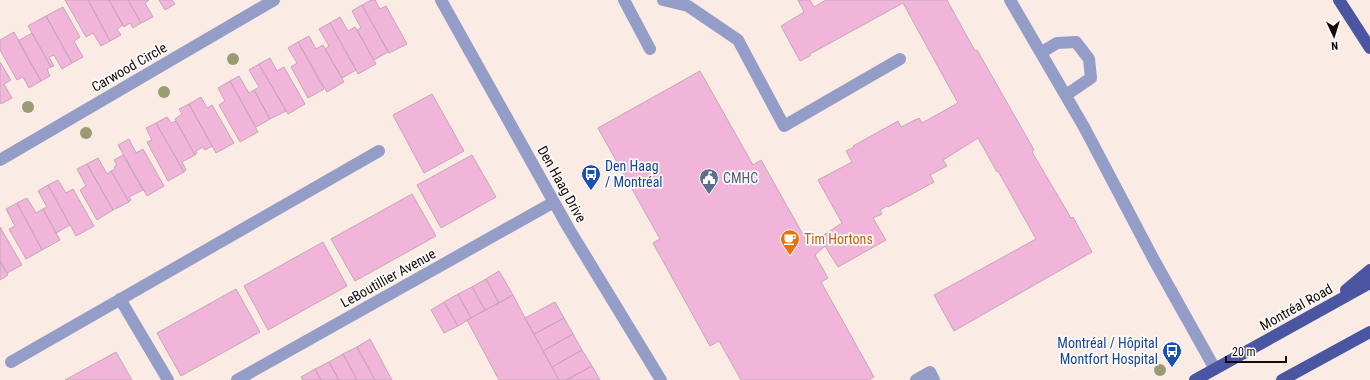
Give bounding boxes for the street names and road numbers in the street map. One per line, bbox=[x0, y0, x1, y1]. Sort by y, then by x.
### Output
street label: Carwood Circle bbox=[89, 39, 170, 95]
street label: Den Haag Drive bbox=[534, 143, 590, 225]
street label: LeBoutillier Avenue bbox=[338, 245, 439, 311]
street label: Montréal Road bbox=[1257, 280, 1335, 334]

